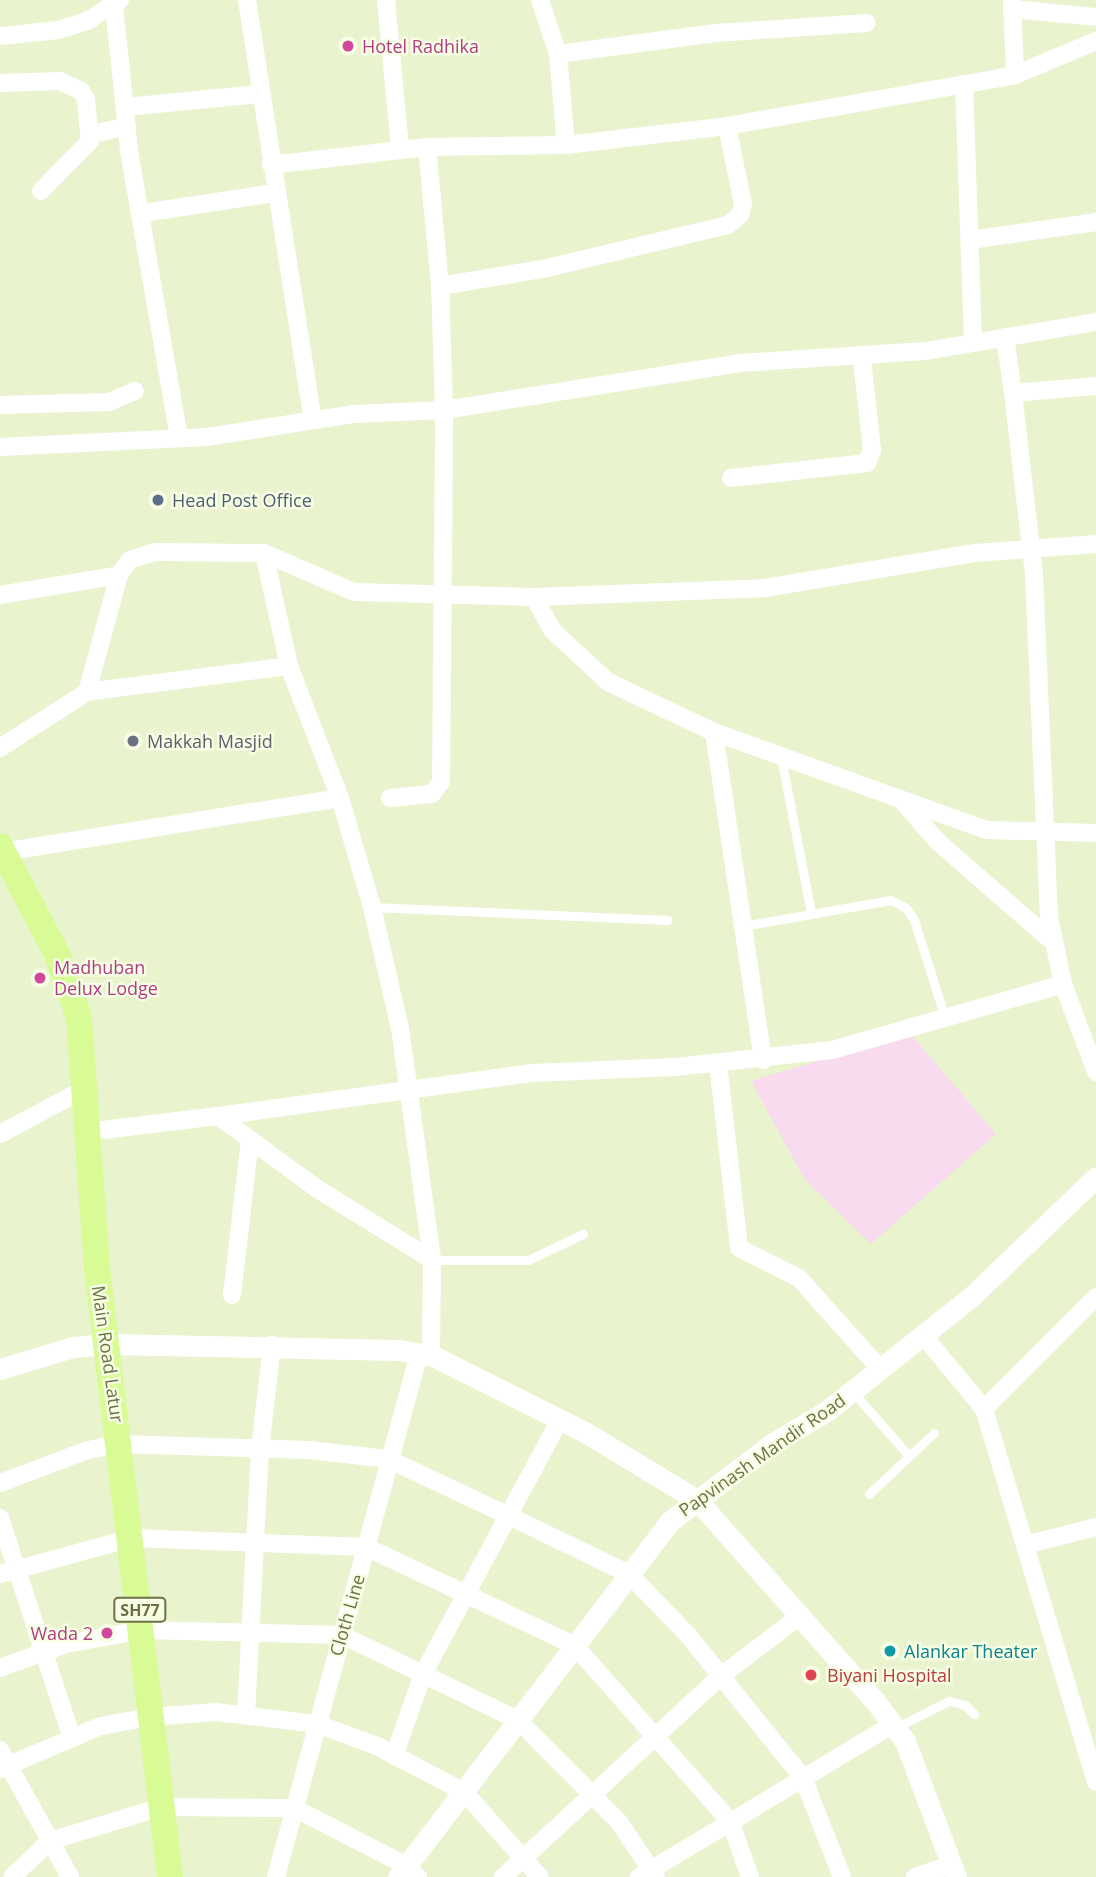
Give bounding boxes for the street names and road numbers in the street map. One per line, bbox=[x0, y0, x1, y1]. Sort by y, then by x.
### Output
street label: Main Road Latur bbox=[88, 1284, 128, 1424]
street label: Papvinash Mandir Road bbox=[675, 1389, 849, 1521]
street label: Cloth Line bbox=[325, 1572, 369, 1658]
road number: SH77 bbox=[112, 1598, 168, 1622]

